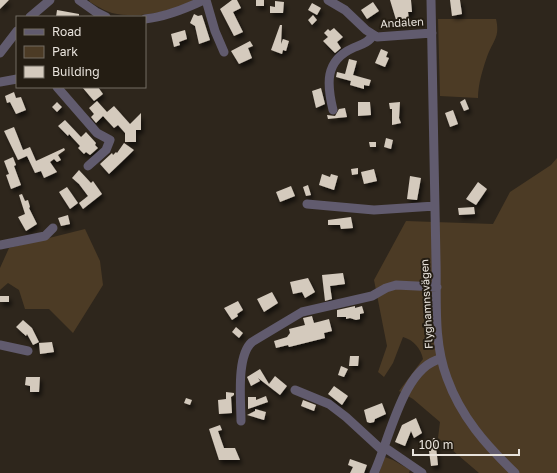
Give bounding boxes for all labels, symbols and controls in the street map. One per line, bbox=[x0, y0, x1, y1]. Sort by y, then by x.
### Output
street label: Andalen bbox=[380, 14, 424, 30]
legend bbox=[16, 16, 146, 88]
text: Road bbox=[52, 24, 81, 39]
text: Park bbox=[52, 44, 78, 59]
text: Building bbox=[52, 64, 100, 79]
street label: Flyghamnsvägen bbox=[417, 259, 435, 349]
scale bar bbox=[413, 431, 519, 457]
text: 100 m bbox=[419, 437, 453, 452]

